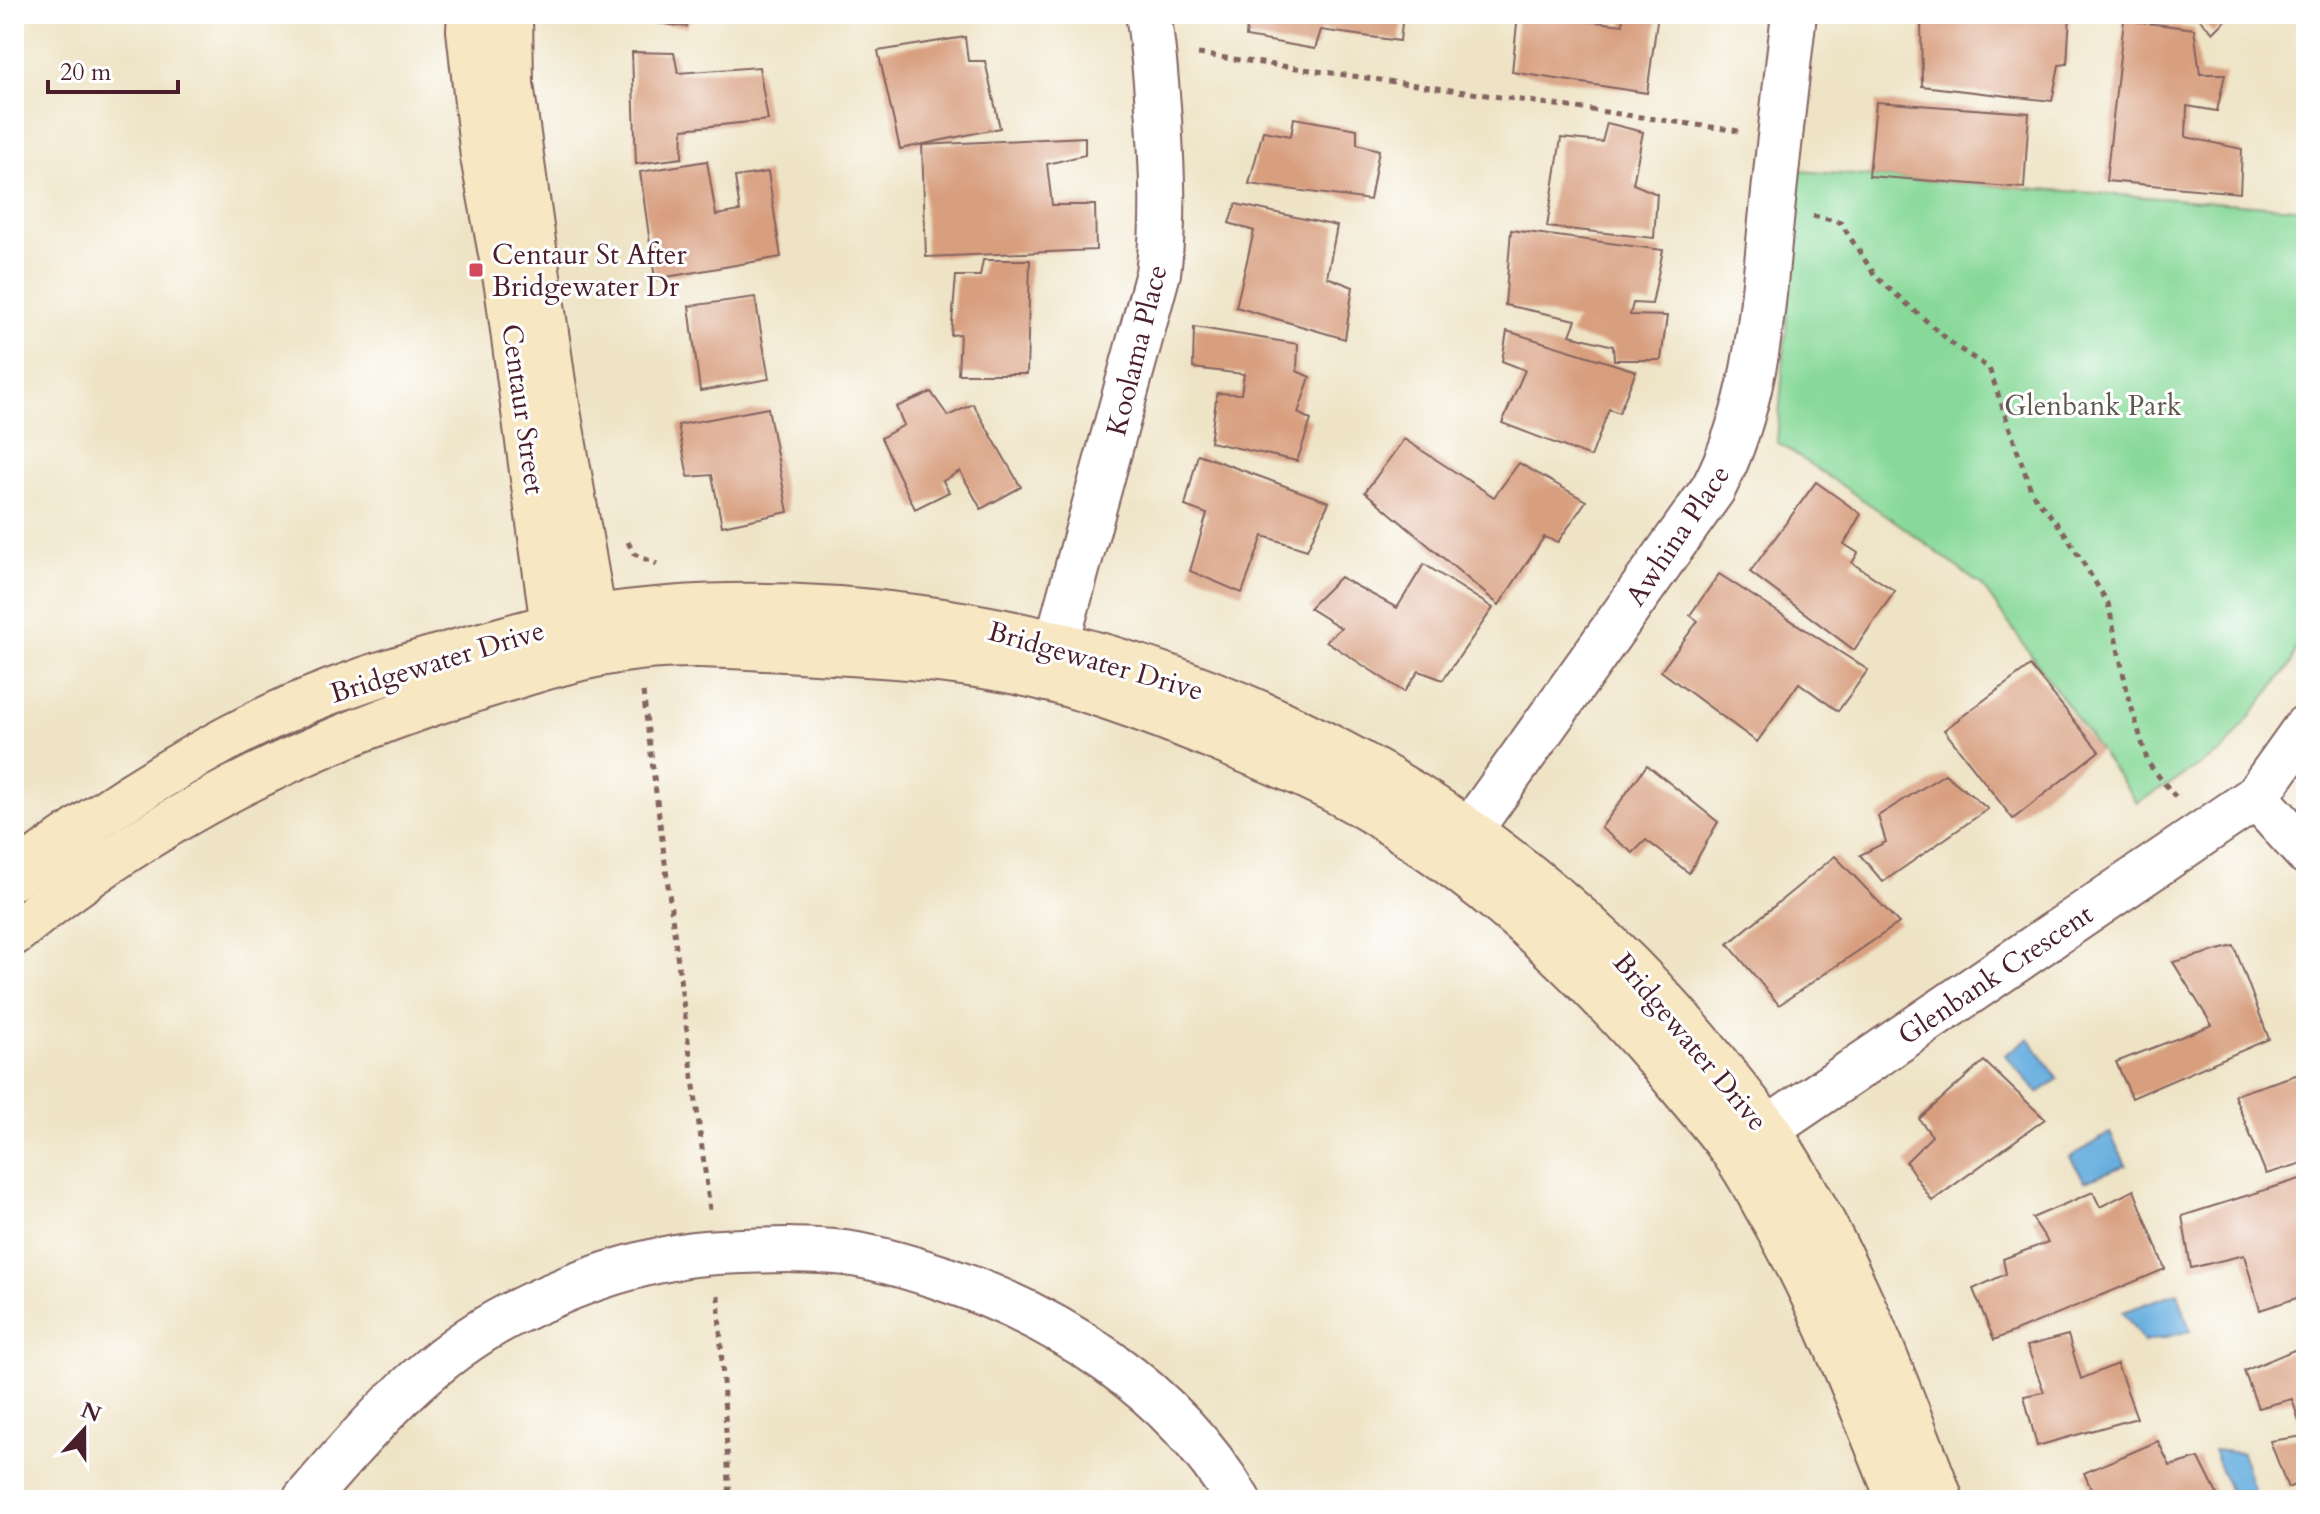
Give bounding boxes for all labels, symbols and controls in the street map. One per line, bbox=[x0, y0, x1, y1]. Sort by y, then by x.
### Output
scale bar bbox=[48, 44, 178, 94]
text: 20 m bbox=[60, 56, 112, 89]
place label: Centaur St After Bridgewater Dr bbox=[492, 236, 687, 306]
marker: Centaur St After Bridgewater Dr bbox=[467, 261, 485, 279]
street label: Koolama Place bbox=[1097, 261, 1177, 440]
street label: Centaur Street bbox=[492, 322, 554, 497]
park label: Glenbank Park bbox=[2004, 387, 2182, 425]
street label: Awhina Place bbox=[1617, 458, 1739, 614]
street label: Bridgewater Drive bbox=[326, 611, 549, 713]
street label: Bridgewater Drive bbox=[984, 612, 1208, 710]
street label: Glenbank Crescent bbox=[1891, 895, 2101, 1054]
street label: Bridgewater Drive bbox=[1604, 944, 1776, 1139]
north arrow bbox=[44, 1390, 124, 1470]
text: N bbox=[77, 1395, 105, 1430]

